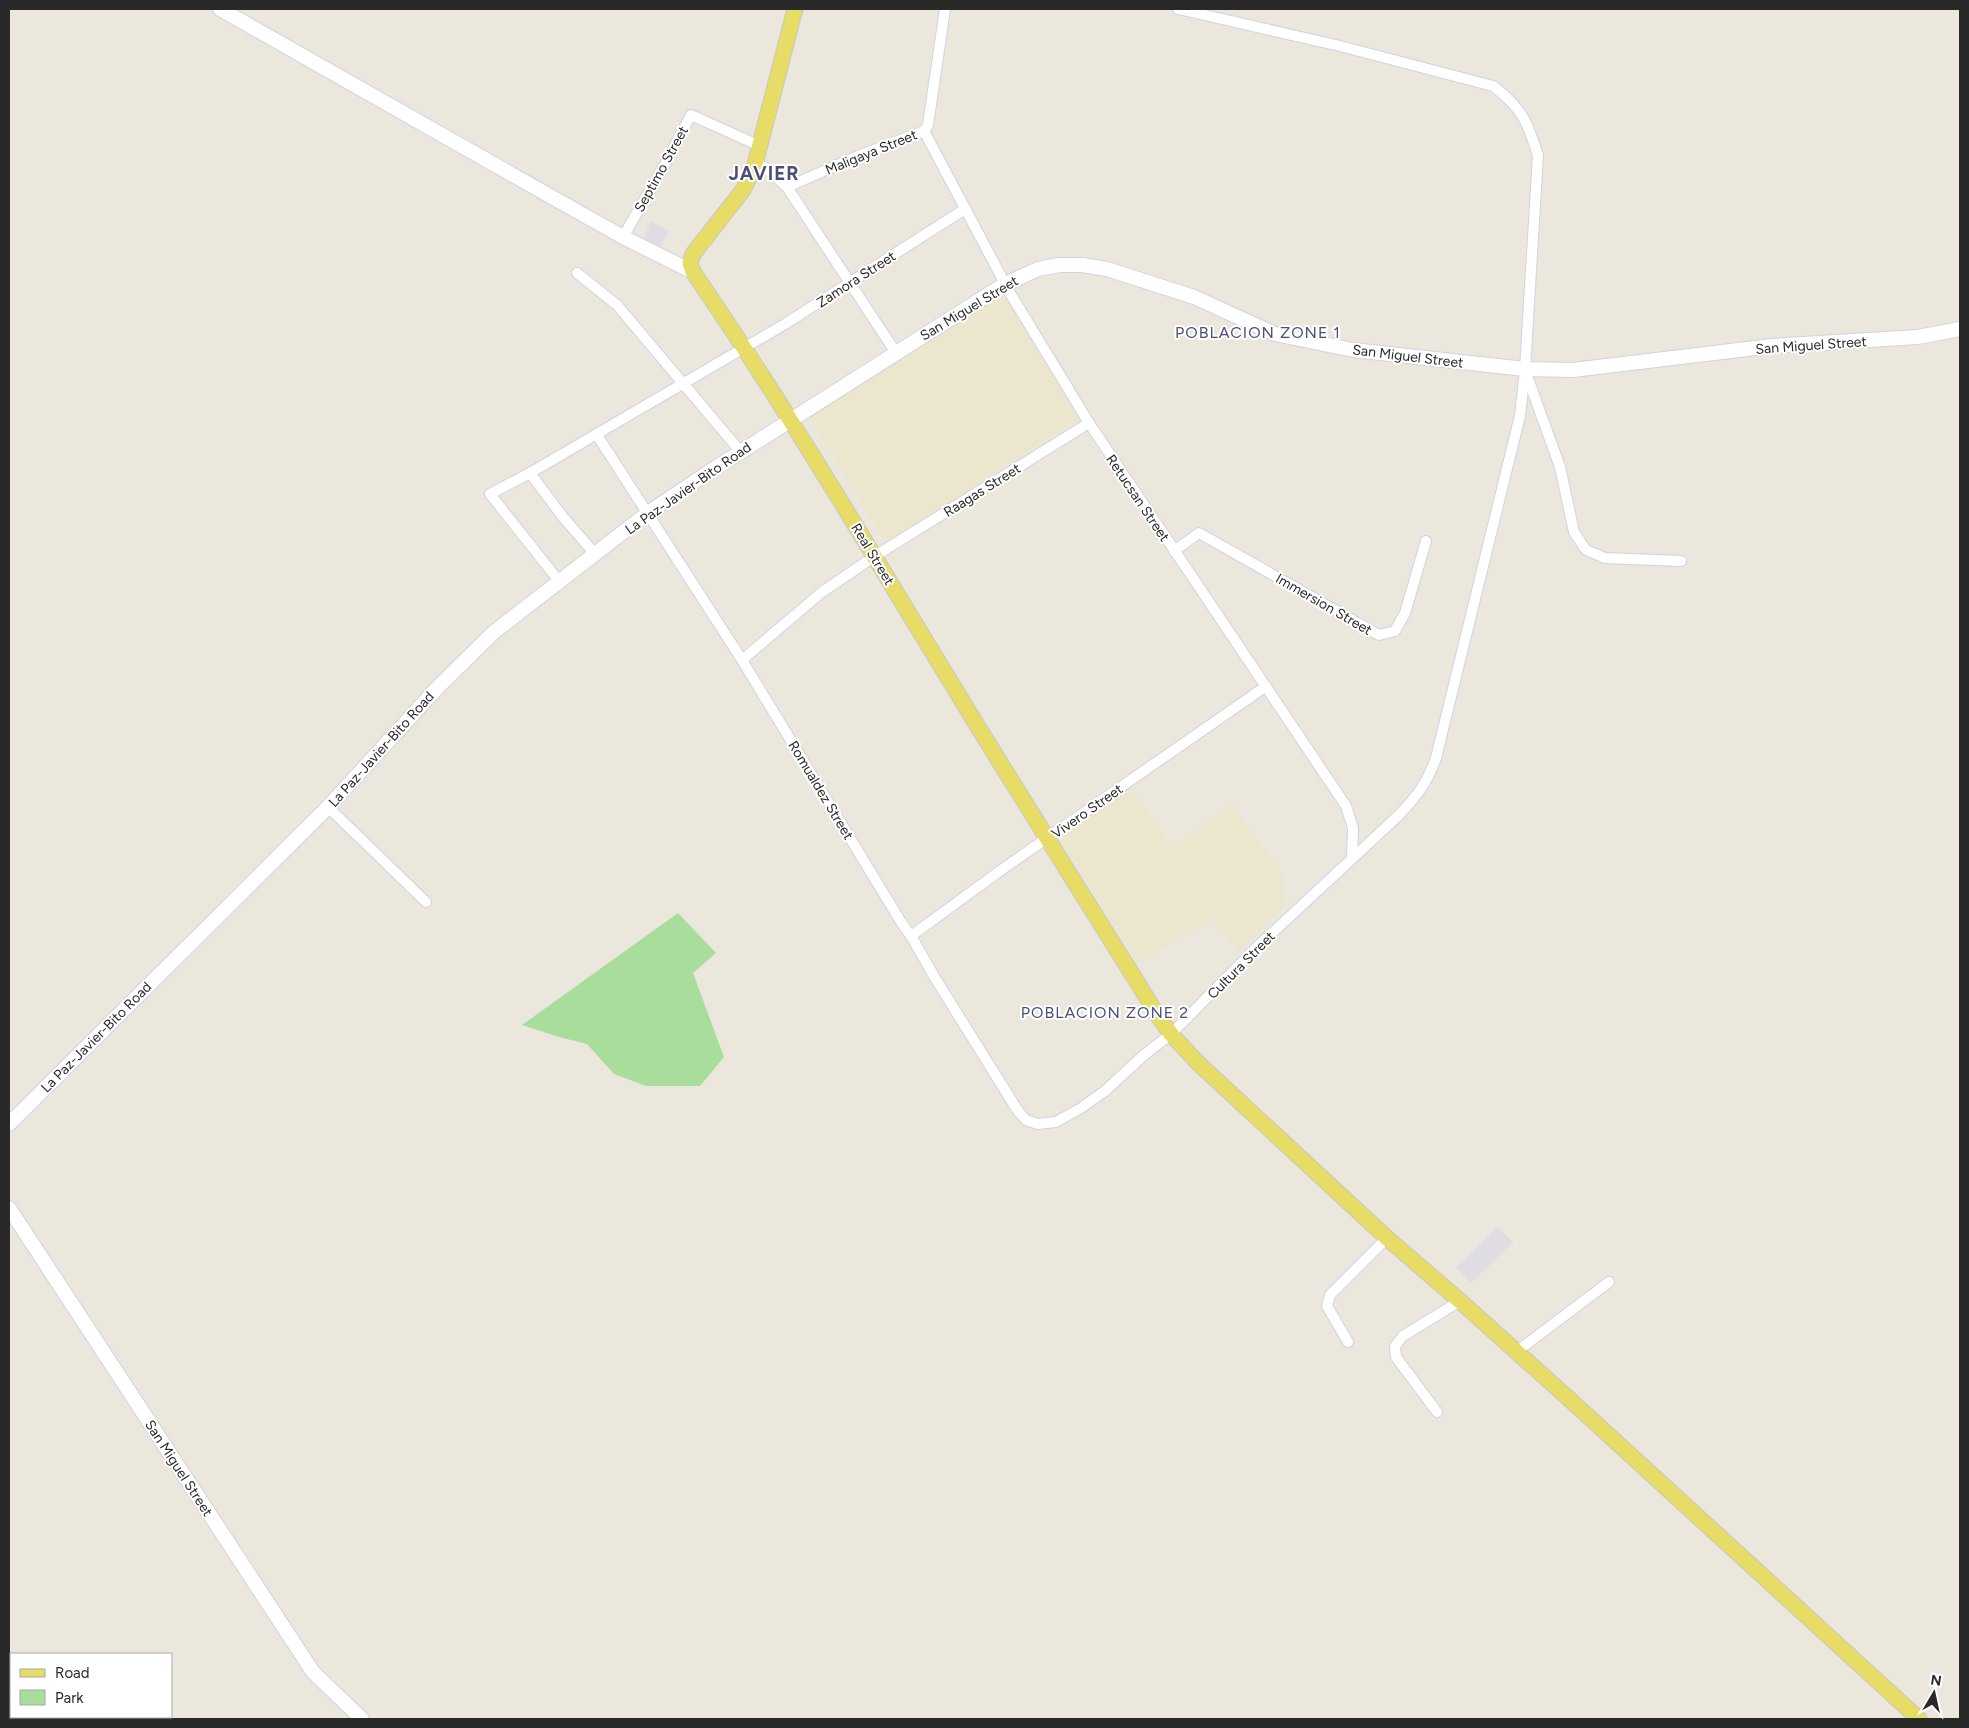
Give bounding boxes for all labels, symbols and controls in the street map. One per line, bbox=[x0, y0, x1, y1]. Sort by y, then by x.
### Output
street label: Septimo Street bbox=[631, 123, 692, 215]
street label: Maligaya Street bbox=[823, 126, 920, 179]
district label: JAVIER bbox=[728, 162, 800, 185]
street label: Zamora Street bbox=[814, 248, 899, 311]
street label: San Miguel Street bbox=[917, 272, 1021, 344]
district label: POBLACION ZONE 1 bbox=[1175, 323, 1341, 342]
street label: San Miguel Street bbox=[1755, 333, 1867, 358]
street label: San Miguel Street bbox=[1352, 341, 1464, 372]
street label: La Paz-Javier-Bito Road bbox=[622, 439, 754, 538]
street label: Retucsan Street bbox=[1102, 452, 1173, 545]
street label: Raagas Street bbox=[941, 460, 1024, 521]
street label: Real Street bbox=[847, 520, 898, 588]
street label: Immersion Street bbox=[1273, 570, 1375, 639]
street label: La Paz-Javier-Bito Road bbox=[325, 688, 438, 811]
street label: Romualdez Street bbox=[784, 738, 857, 843]
street label: Vivero Street bbox=[1048, 781, 1126, 842]
street label: Cultura Street bbox=[1204, 928, 1279, 1003]
street label: La Paz-Javier-Bito Road bbox=[37, 978, 155, 1096]
district label: POBLACION ZONE 2 bbox=[1021, 1003, 1189, 1022]
street label: San Miguel Street bbox=[141, 1417, 216, 1520]
legend bbox=[10, 1653, 172, 1718]
text: Road bbox=[55, 1664, 90, 1682]
north arrow bbox=[1909, 1668, 1959, 1718]
text: N bbox=[1929, 1671, 1943, 1690]
text: Park bbox=[55, 1689, 84, 1707]

